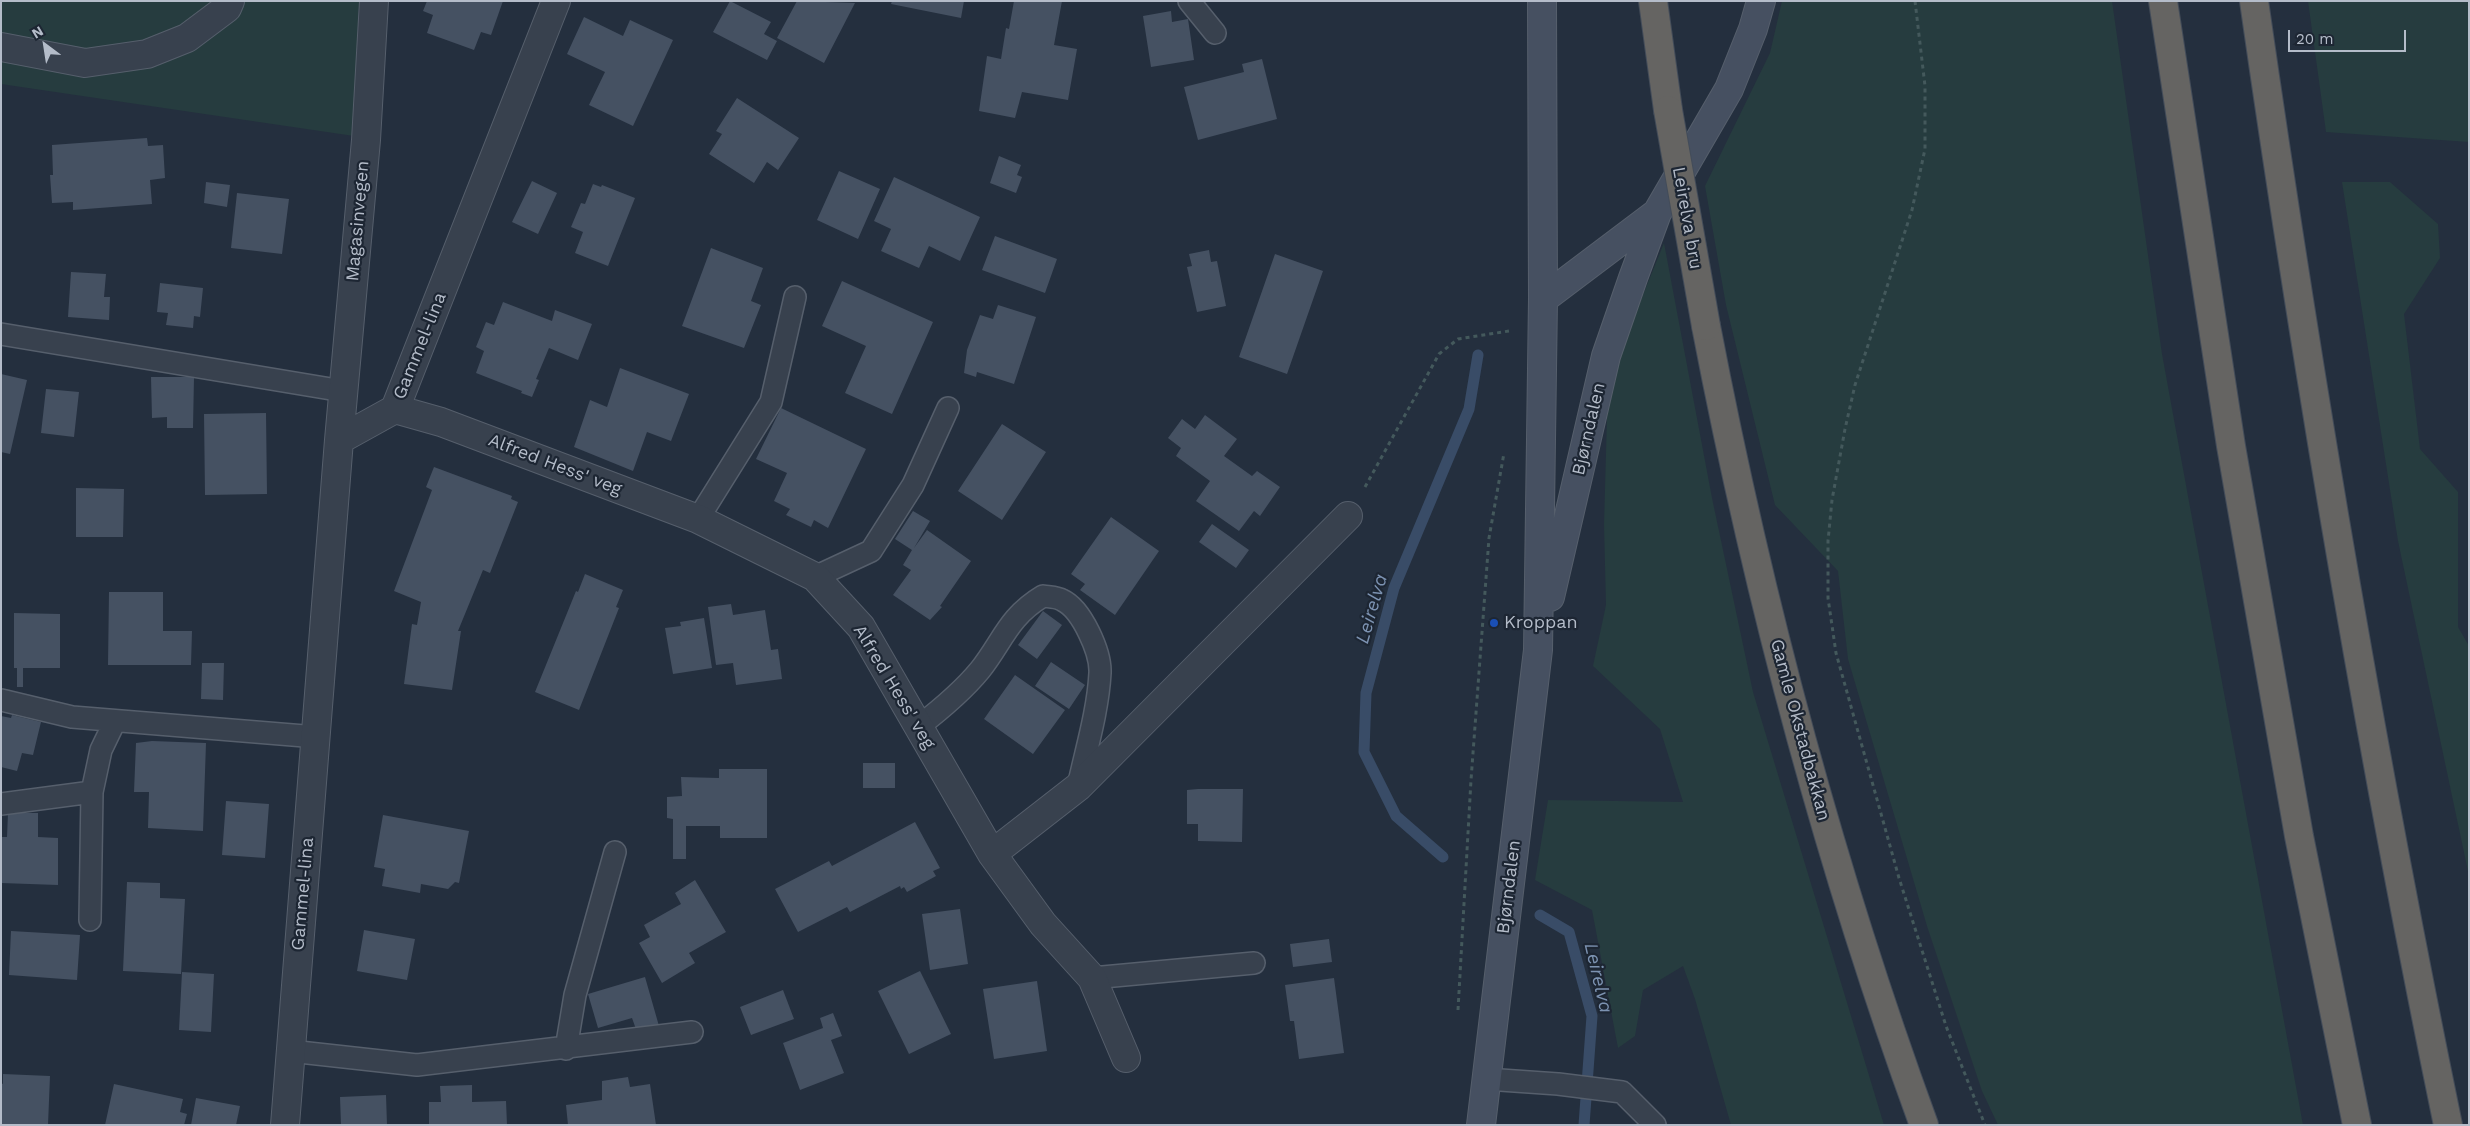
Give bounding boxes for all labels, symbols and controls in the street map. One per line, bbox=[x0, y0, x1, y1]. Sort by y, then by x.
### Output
north arrow bbox=[20, 20, 70, 70]
scale bar bbox=[2290, 20, 2408, 52]
text: N bbox=[29, 23, 46, 42]
text: 20 m bbox=[2296, 30, 2334, 48]
street label: Magasinvegen bbox=[342, 160, 374, 282]
street label: Leirelva bru bbox=[1667, 165, 1707, 271]
street label: Gammel-lina bbox=[389, 289, 451, 403]
street label: Bjørndalen bbox=[1568, 381, 1610, 477]
street label: Alfred Hess' veg bbox=[485, 430, 625, 500]
water label: Leirelva bbox=[1351, 572, 1393, 646]
place label: Kroppan bbox=[1504, 612, 1578, 634]
marker: Kroppan bbox=[1488, 617, 1500, 629]
street label: Alfred Hess' veg bbox=[848, 621, 940, 753]
street label: Gamle Okstadbakkan bbox=[1765, 637, 1835, 823]
street label: Gammel-lina bbox=[287, 837, 319, 951]
street label: Bjørndalen bbox=[1493, 839, 1525, 935]
water label: Leirelva bbox=[1579, 941, 1617, 1015]

